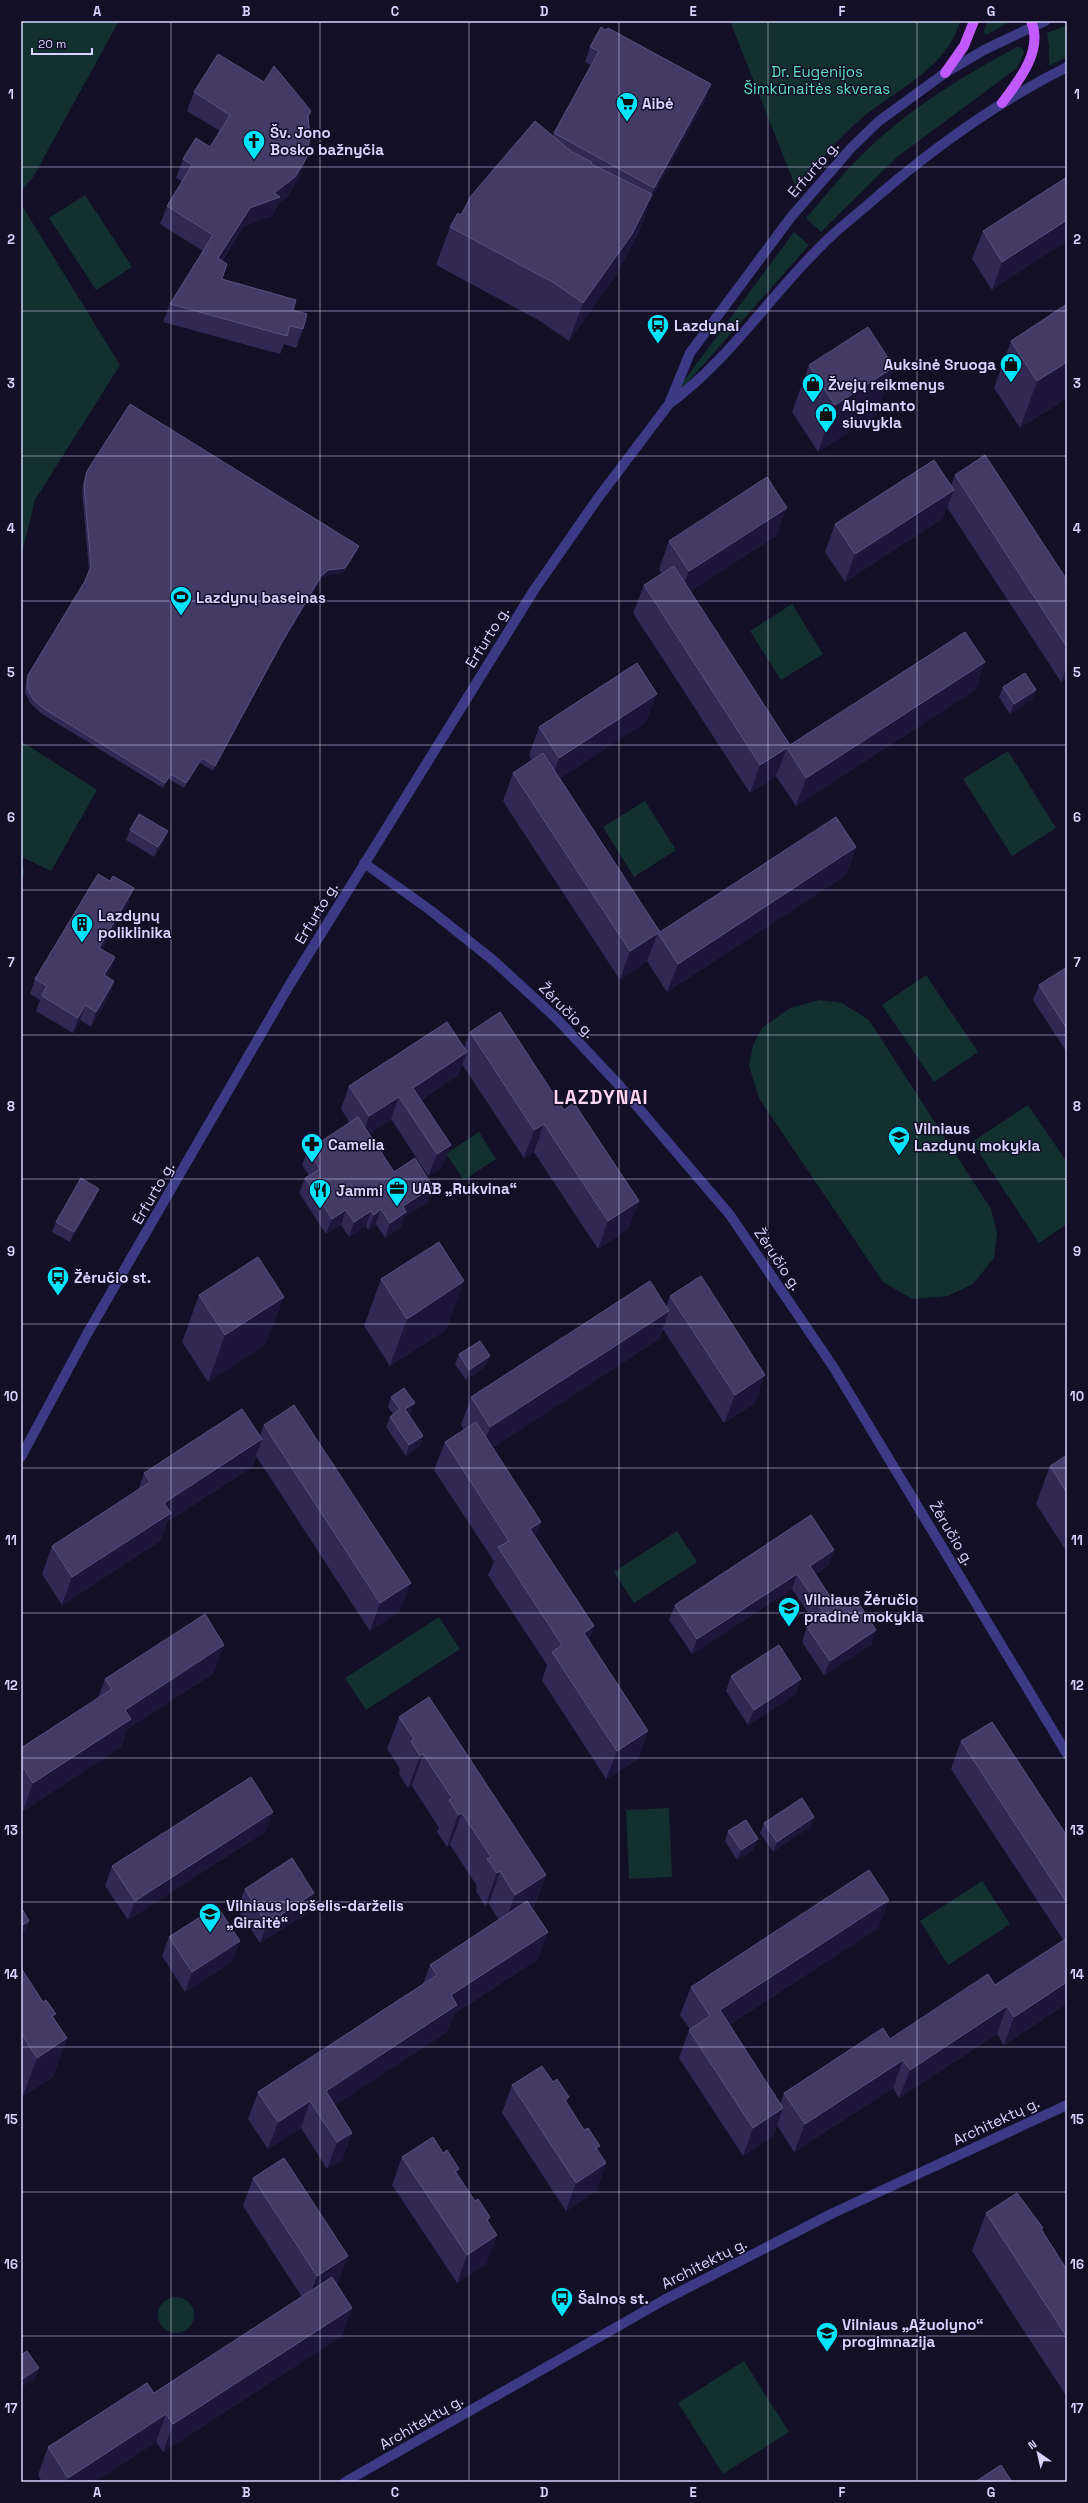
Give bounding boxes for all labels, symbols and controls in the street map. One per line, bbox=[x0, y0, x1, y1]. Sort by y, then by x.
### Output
text: A bbox=[93, 3, 102, 20]
text: B bbox=[242, 3, 251, 20]
text: C bbox=[391, 3, 399, 20]
text: D bbox=[540, 3, 549, 20]
text: E bbox=[689, 3, 697, 20]
text: F bbox=[839, 3, 846, 20]
text: G bbox=[987, 3, 995, 20]
scale bar bbox=[32, 30, 92, 56]
text: 20 m bbox=[38, 36, 66, 52]
park label: Dr. Eugenijos Šimkūnaitės skveras bbox=[744, 62, 890, 98]
text: 1 bbox=[8, 86, 14, 103]
text: 1 bbox=[1074, 86, 1080, 103]
supermarket icon: Aibė bbox=[614, 90, 640, 123]
place label: Aibė bbox=[642, 94, 674, 113]
place label: Šv. Jono Bosko bažnyčia bbox=[270, 123, 384, 159]
church icon: Šv. Jono Bosko bažnyčia bbox=[241, 128, 267, 161]
street label: Erfurto g. bbox=[783, 137, 843, 201]
text: 2 bbox=[7, 231, 15, 248]
text: 2 bbox=[1073, 231, 1081, 248]
bus stop icon: Lazdynai bbox=[645, 312, 671, 345]
place label: Lazdynai bbox=[674, 316, 739, 335]
shop icon: Auksinė Sruoga bbox=[998, 351, 1024, 384]
place label: Auksinė Sruoga bbox=[884, 355, 996, 374]
shop icon: Žvejų reikmenys bbox=[800, 371, 826, 404]
text: 3 bbox=[7, 375, 15, 392]
place label: Žvejų reikmenys bbox=[828, 375, 945, 394]
text: 3 bbox=[1073, 375, 1081, 392]
place label: Algimanto siuvykla bbox=[842, 396, 915, 432]
shop icon: Algimanto siuvykla bbox=[813, 401, 839, 434]
text: 4 bbox=[7, 520, 15, 537]
text: 4 bbox=[1073, 520, 1081, 537]
sports icon: Lazdynų baseinas bbox=[168, 584, 194, 617]
place label: Lazdynų baseinas bbox=[196, 588, 326, 607]
street label: Erfurto g. bbox=[461, 603, 513, 671]
text: 5 bbox=[7, 664, 15, 681]
text: 5 bbox=[1073, 664, 1081, 681]
text: 6 bbox=[7, 809, 15, 826]
text: 6 bbox=[1073, 809, 1081, 826]
street label: Erfurto g. bbox=[290, 879, 342, 947]
place label: Lazdynų poliklinika bbox=[98, 906, 172, 942]
building icon: Lazdynų poliklinika bbox=[69, 911, 95, 944]
text: 7 bbox=[7, 954, 15, 971]
text: 7 bbox=[1073, 954, 1081, 971]
street label: Žėručio g. bbox=[535, 978, 599, 1042]
district label: LAZDYNAI bbox=[553, 1085, 649, 1110]
text: 8 bbox=[7, 1098, 15, 1115]
text: 8 bbox=[1073, 1098, 1081, 1115]
place label: Vilniaus Lazdynų mokykla bbox=[914, 1119, 1041, 1155]
school or university icon: Vilniaus Lazdynų mokykla bbox=[886, 1124, 912, 1157]
pharmacy icon: Camelia bbox=[299, 1131, 325, 1164]
place label: Camelia bbox=[328, 1135, 385, 1154]
street label: Erfurto g. bbox=[128, 1158, 178, 1228]
office icon: UAB „Rukvina“ bbox=[384, 1175, 410, 1208]
restaurant icon: Jammi bbox=[307, 1177, 333, 1210]
place label: UAB „Rukvina“ bbox=[412, 1179, 517, 1198]
place label: Jammi bbox=[336, 1181, 383, 1200]
street label: Žėručio g. bbox=[750, 1224, 806, 1294]
text: 9 bbox=[7, 1243, 15, 1260]
text: 9 bbox=[1073, 1243, 1081, 1260]
bus stop icon: Žėručio st. bbox=[45, 1264, 71, 1297]
place label: Žėručio st. bbox=[74, 1268, 151, 1287]
text: 10 bbox=[4, 1388, 18, 1405]
text: 10 bbox=[1070, 1388, 1084, 1405]
street label: Žėručio g. bbox=[925, 1498, 979, 1568]
text: 11 bbox=[5, 1532, 17, 1549]
text: 11 bbox=[1071, 1532, 1083, 1549]
place label: Vilniaus Žėručio pradinė mokykla bbox=[804, 1590, 924, 1626]
school or university icon: Vilniaus Žėručio pradinė mokykla bbox=[776, 1595, 802, 1628]
text: 12 bbox=[4, 1677, 18, 1694]
text: 12 bbox=[1070, 1677, 1084, 1694]
text: 13 bbox=[4, 1822, 18, 1839]
text: 13 bbox=[1070, 1822, 1084, 1839]
place label: Vilniaus lopšelis-darželis „Giraitė“ bbox=[226, 1896, 404, 1932]
school or university icon: Vilniaus lopšelis-darželis „Giraitė“ bbox=[197, 1901, 223, 1934]
text: 14 bbox=[4, 1966, 18, 1983]
text: 14 bbox=[1070, 1966, 1084, 1983]
street label: Architektų g. bbox=[950, 2093, 1042, 2149]
text: 15 bbox=[4, 2111, 18, 2128]
text: 15 bbox=[1070, 2111, 1084, 2128]
street label: Architektų g. bbox=[658, 2233, 750, 2293]
text: 16 bbox=[4, 2256, 18, 2273]
text: 16 bbox=[1070, 2256, 1084, 2273]
bus stop icon: Šalnos st. bbox=[549, 2285, 575, 2318]
place label: Šalnos st. bbox=[578, 2289, 649, 2308]
place label: Vilniaus „Ąžuolyno“ progimnazija bbox=[842, 2315, 984, 2351]
school or university icon: Vilniaus „Ąžuolyno“ progimnazija bbox=[814, 2320, 840, 2353]
street label: Architektų g. bbox=[376, 2390, 466, 2454]
text: 17 bbox=[4, 2400, 18, 2417]
text: 17 bbox=[1070, 2400, 1084, 2417]
north arrow bbox=[1018, 2433, 1058, 2473]
text: N bbox=[1025, 2437, 1039, 2453]
text: A bbox=[93, 2484, 102, 2501]
text: B bbox=[242, 2484, 251, 2501]
text: C bbox=[391, 2484, 399, 2501]
text: D bbox=[540, 2484, 549, 2501]
text: E bbox=[689, 2484, 697, 2501]
text: F bbox=[839, 2484, 846, 2501]
text: G bbox=[987, 2484, 995, 2501]

